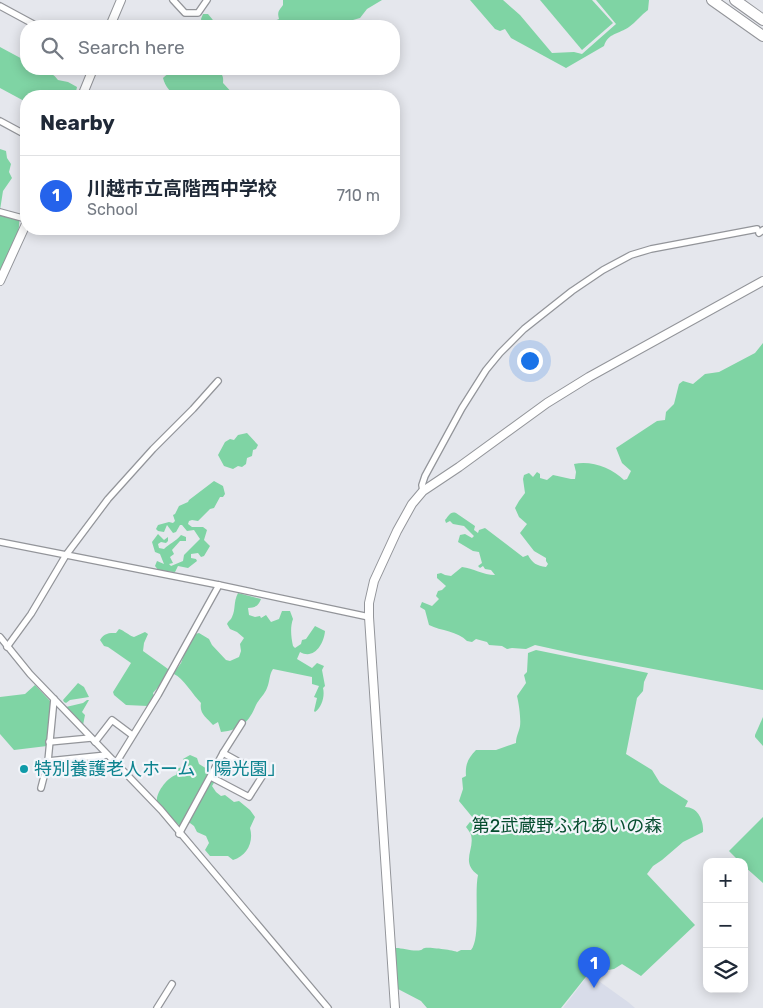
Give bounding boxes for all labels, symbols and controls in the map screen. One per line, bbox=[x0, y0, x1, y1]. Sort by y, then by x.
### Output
search box bbox=[20, 20, 400, 75]
icon: search bbox=[38, 34, 66, 62]
text: Search here bbox=[78, 36, 185, 59]
text: Nearby bbox=[40, 110, 115, 135]
text: 川越市立高階西中学校 bbox=[87, 177, 277, 200]
text: 1 bbox=[52, 186, 60, 205]
text: 710 m bbox=[337, 186, 380, 205]
text: School bbox=[87, 200, 138, 219]
your location bbox=[517, 348, 543, 374]
place label: 特別養護老人ホーム「陽光園」 bbox=[34, 758, 285, 780]
marker: 特別養護老人ホーム「陽光園」 bbox=[18, 763, 30, 775]
park label: 第2武蔵野ふれあいの森 bbox=[472, 815, 662, 837]
map controls bbox=[703, 858, 748, 993]
button: + bbox=[703, 858, 748, 903]
button: − bbox=[703, 903, 748, 948]
pin: 1 bbox=[578, 947, 610, 988]
button: layers bbox=[703, 948, 748, 993]

